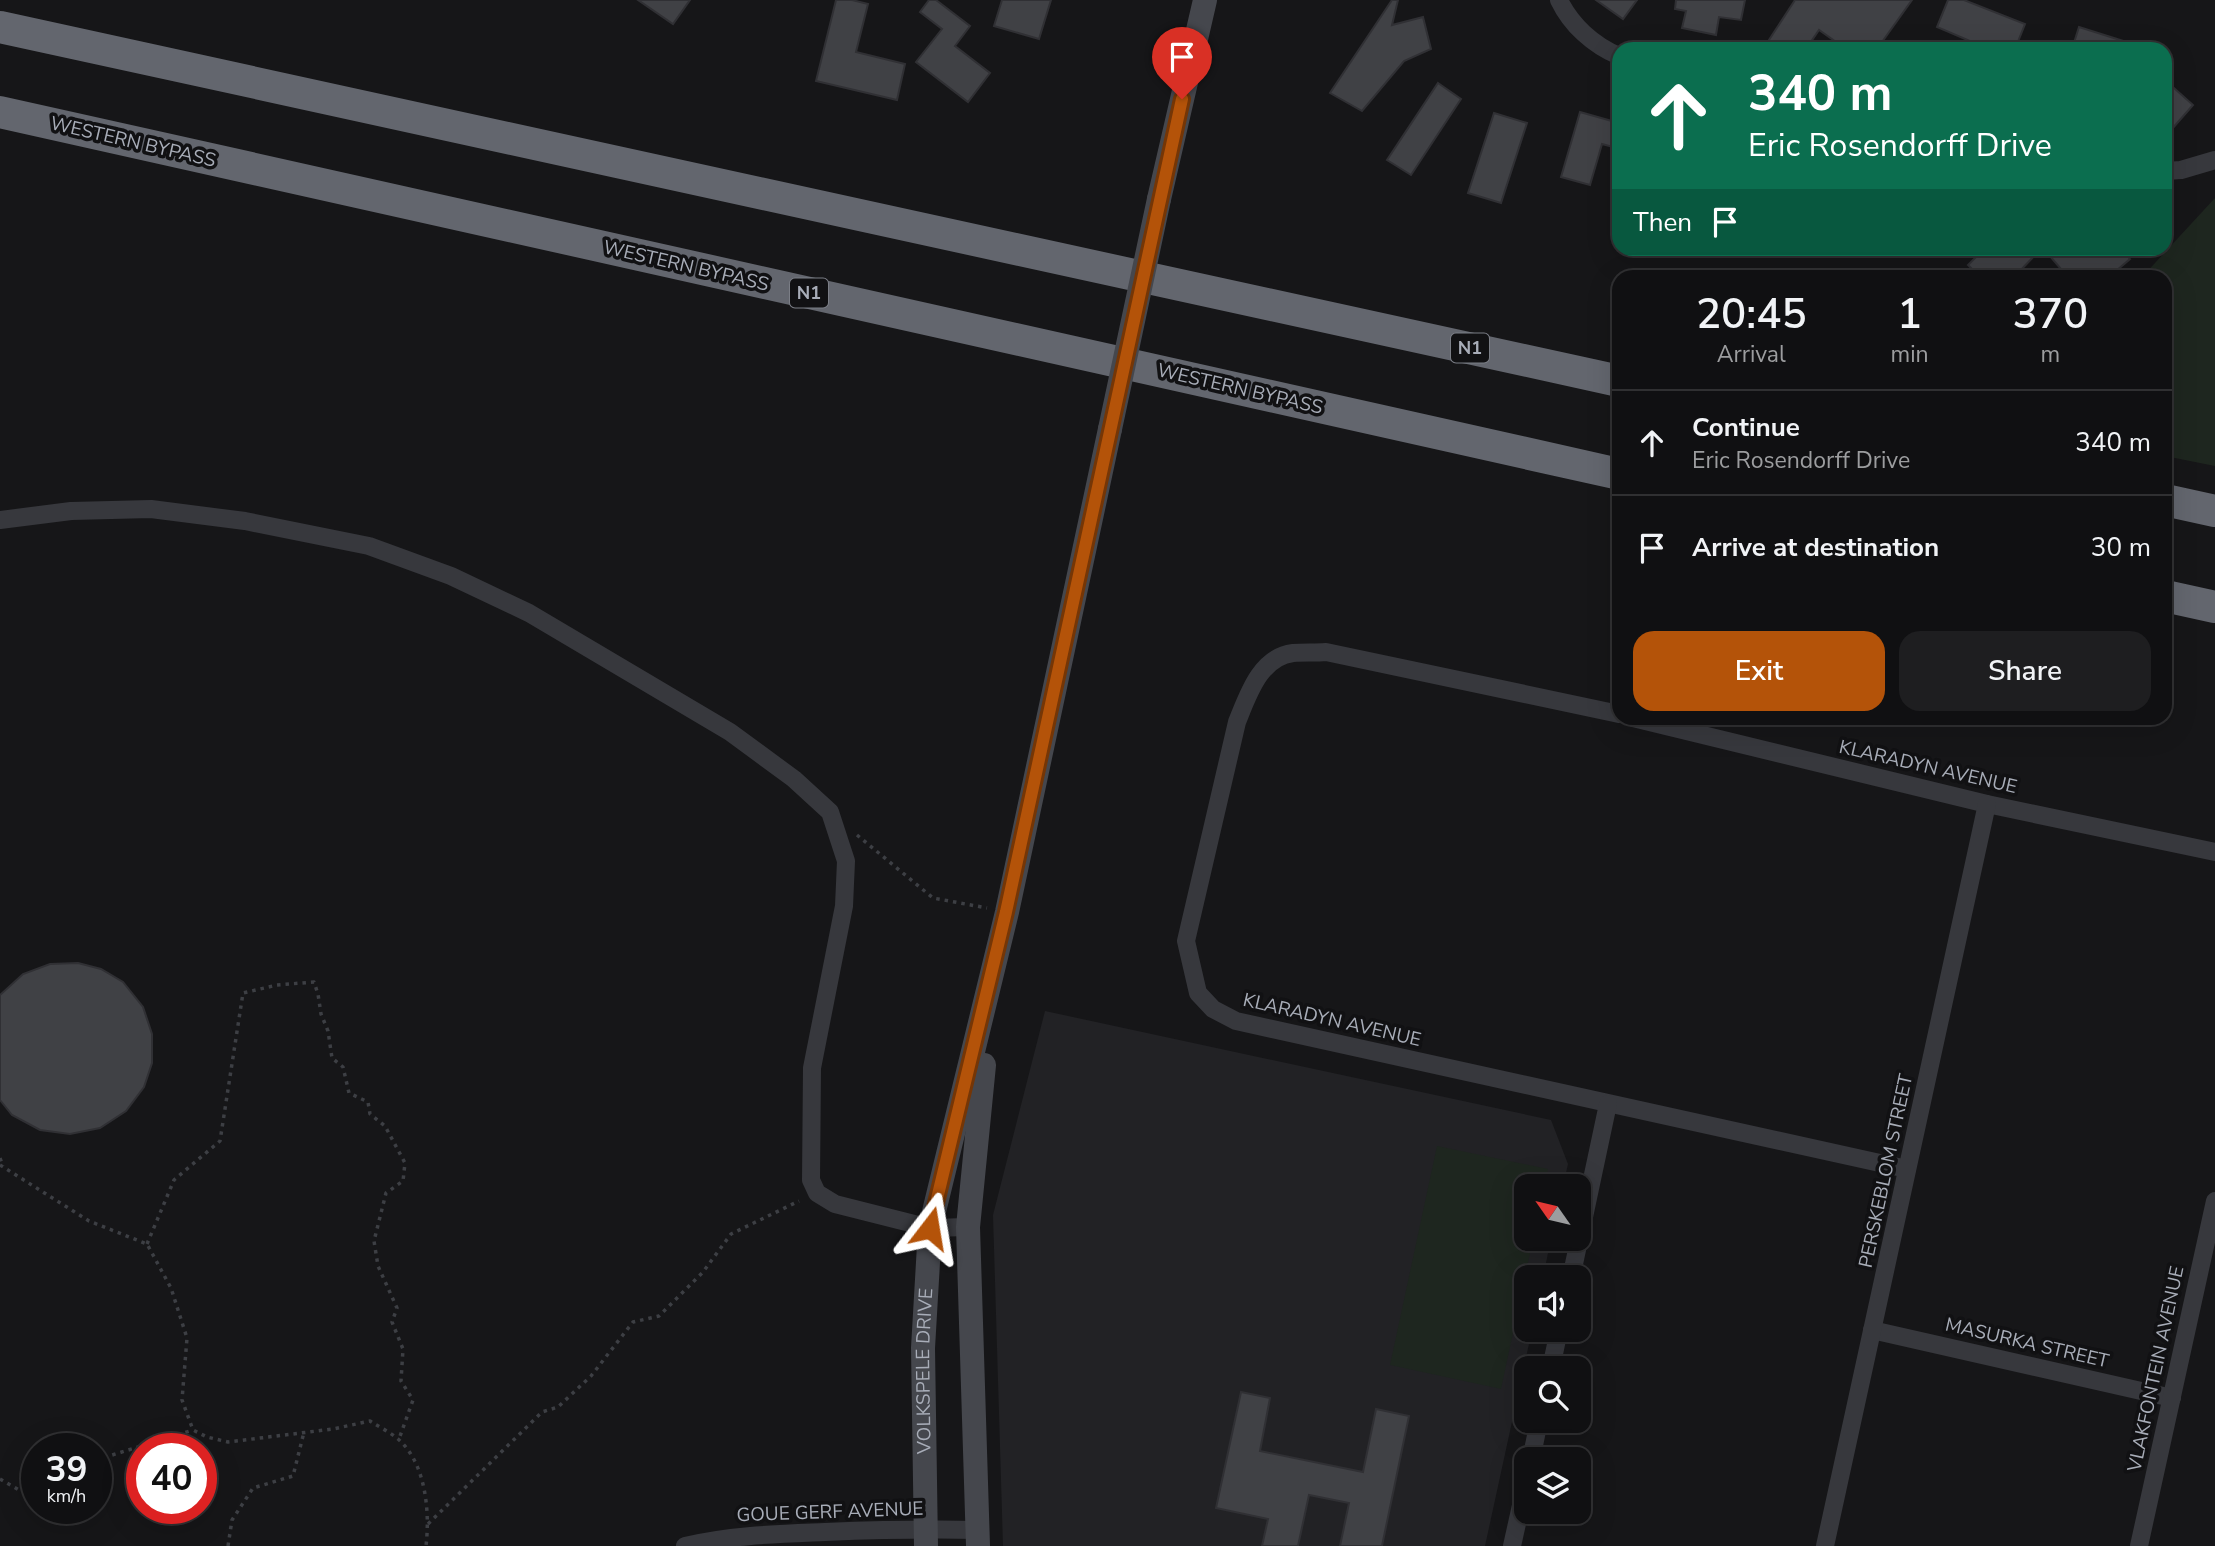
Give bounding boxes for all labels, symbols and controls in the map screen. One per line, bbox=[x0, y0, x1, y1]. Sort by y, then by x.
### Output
pin bbox=[1152, 27, 1212, 99]
icon: arrive bbox=[1163, 38, 1201, 76]
text: 340 m bbox=[1748, 60, 1892, 127]
icon: ahead bbox=[1633, 70, 1724, 161]
street label: WESTERN BYPASS bbox=[48, 110, 218, 174]
text: Eric Rosendorff Drive bbox=[1748, 124, 2052, 167]
icon: arrive bbox=[1706, 203, 1744, 241]
text: Then bbox=[1633, 205, 1692, 240]
street label: WESTERN BYPASS bbox=[601, 234, 771, 298]
road number: N1 bbox=[790, 278, 828, 307]
text: 20:45 bbox=[1696, 286, 1807, 343]
text: 1 bbox=[1897, 286, 1922, 343]
text: 370 bbox=[2012, 286, 2088, 343]
road number: N1 bbox=[1451, 334, 1489, 362]
text: Arrival bbox=[1717, 339, 1786, 370]
text: min bbox=[1891, 339, 1929, 370]
text: m bbox=[2040, 339, 2060, 370]
street label: WESTERN BYPASS bbox=[1155, 357, 1325, 421]
text: Continue bbox=[1692, 410, 1800, 445]
icon: ahead bbox=[1633, 424, 1671, 462]
text: 340 m bbox=[2075, 425, 2151, 460]
text: Eric Rosendorff Drive bbox=[1692, 445, 1910, 476]
icon: arrive bbox=[1633, 529, 1671, 567]
text: Arrive at destination bbox=[1692, 530, 1939, 565]
text: 30 m bbox=[2091, 530, 2151, 565]
button: Exit bbox=[1633, 631, 1885, 711]
button: Share bbox=[1899, 631, 2151, 711]
street label: KLARADYN AVENUE bbox=[1837, 734, 2019, 800]
street label: KLARADYN AVENUE bbox=[1241, 987, 1423, 1053]
street label: PERSKEBLOM STREET bbox=[1853, 1071, 1919, 1270]
north arrow bbox=[1514, 1174, 1591, 1251]
map controls bbox=[1514, 1174, 1591, 1524]
position arrow bbox=[893, 1191, 967, 1265]
street label: VLAKFONTEIN AVENUE bbox=[2121, 1264, 2191, 1475]
button: sound bbox=[1514, 1265, 1591, 1342]
street label: VOLKSPELE DRIVE bbox=[910, 1287, 939, 1455]
street label: MASURKA STREET bbox=[1943, 1312, 2112, 1375]
button: search bbox=[1514, 1356, 1591, 1433]
speed limit sign: 40 bbox=[126, 1433, 217, 1524]
text: 39 bbox=[45, 1446, 88, 1493]
button: layers bbox=[1514, 1447, 1591, 1524]
text: km/h bbox=[47, 1484, 86, 1508]
street label: GOUE GERF AVENUE bbox=[736, 1496, 924, 1528]

